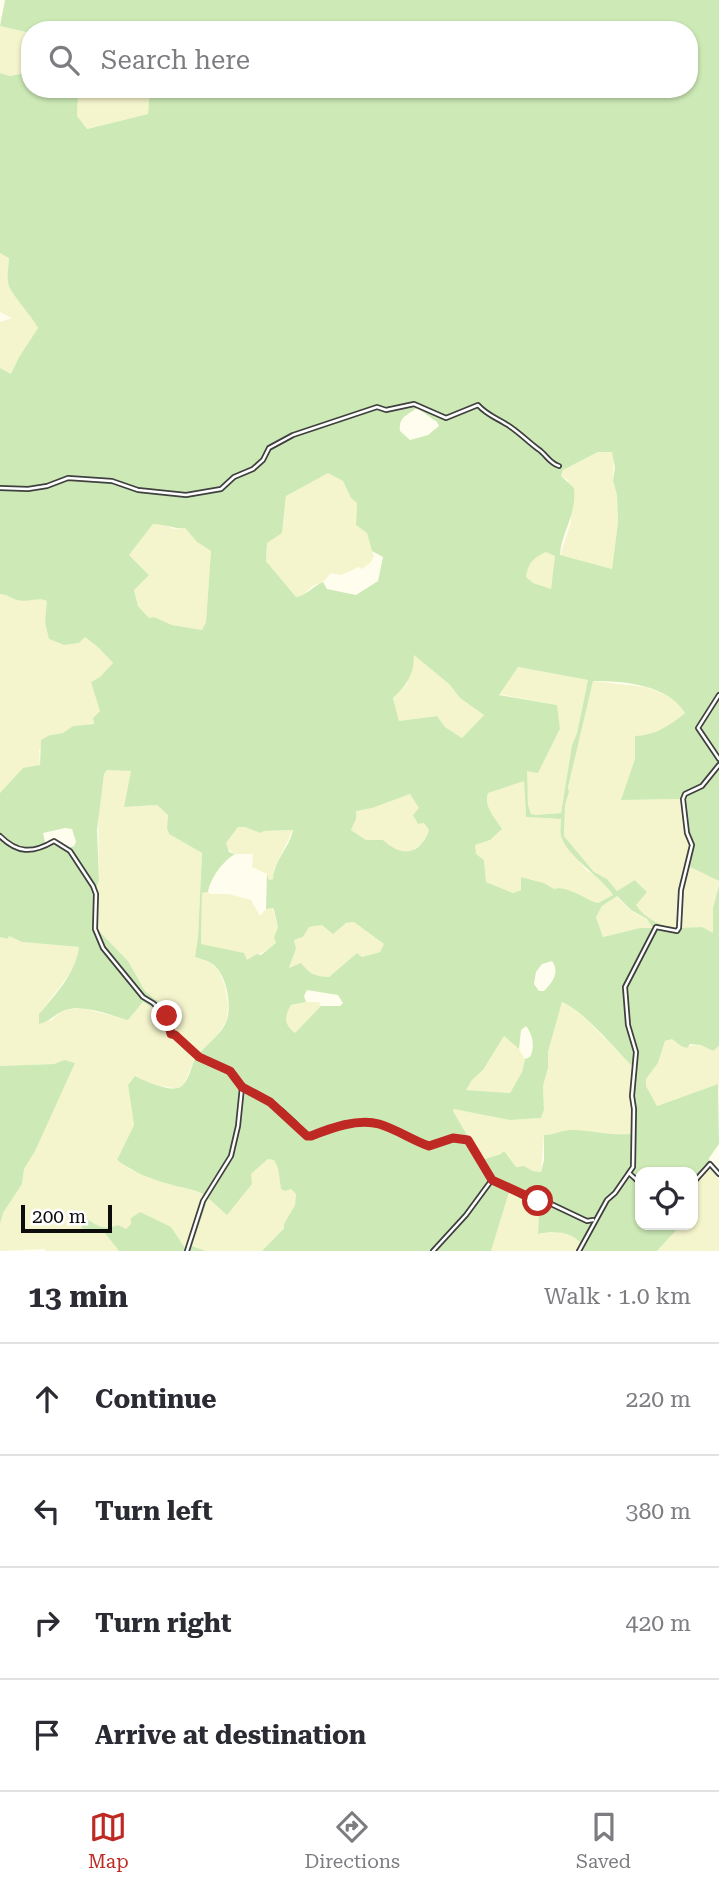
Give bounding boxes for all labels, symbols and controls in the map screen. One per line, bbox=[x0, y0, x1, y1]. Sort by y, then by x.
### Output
search box bbox=[21, 21, 698, 98]
icon: search bbox=[45, 41, 83, 79]
text: Search here bbox=[101, 45, 250, 75]
route end bbox=[151, 1000, 182, 1031]
map controls bbox=[635, 1167, 698, 1230]
button: locate bbox=[635, 1167, 698, 1230]
route start bbox=[522, 1185, 553, 1216]
scale bar bbox=[21, 1202, 112, 1234]
text: 200 m bbox=[32, 1205, 86, 1228]
text: 13 min bbox=[28, 1279, 128, 1314]
text: Walk · 1.0 km bbox=[544, 1283, 691, 1310]
icon: ahead bbox=[28, 1380, 66, 1418]
text: Continue bbox=[95, 1384, 217, 1414]
text: 220 m bbox=[626, 1386, 691, 1413]
icon: left bbox=[28, 1492, 66, 1530]
text: Turn left bbox=[95, 1496, 213, 1526]
text: 380 m bbox=[626, 1498, 691, 1525]
icon: right bbox=[28, 1604, 66, 1642]
text: Turn right bbox=[95, 1608, 231, 1638]
text: 420 m bbox=[626, 1610, 691, 1637]
icon: arrive bbox=[28, 1716, 66, 1754]
text: Arrive at destination bbox=[95, 1720, 366, 1750]
tab: Map bbox=[88, 1808, 129, 1873]
tab: Directions bbox=[304, 1808, 400, 1873]
tab: Saved bbox=[576, 1808, 631, 1873]

